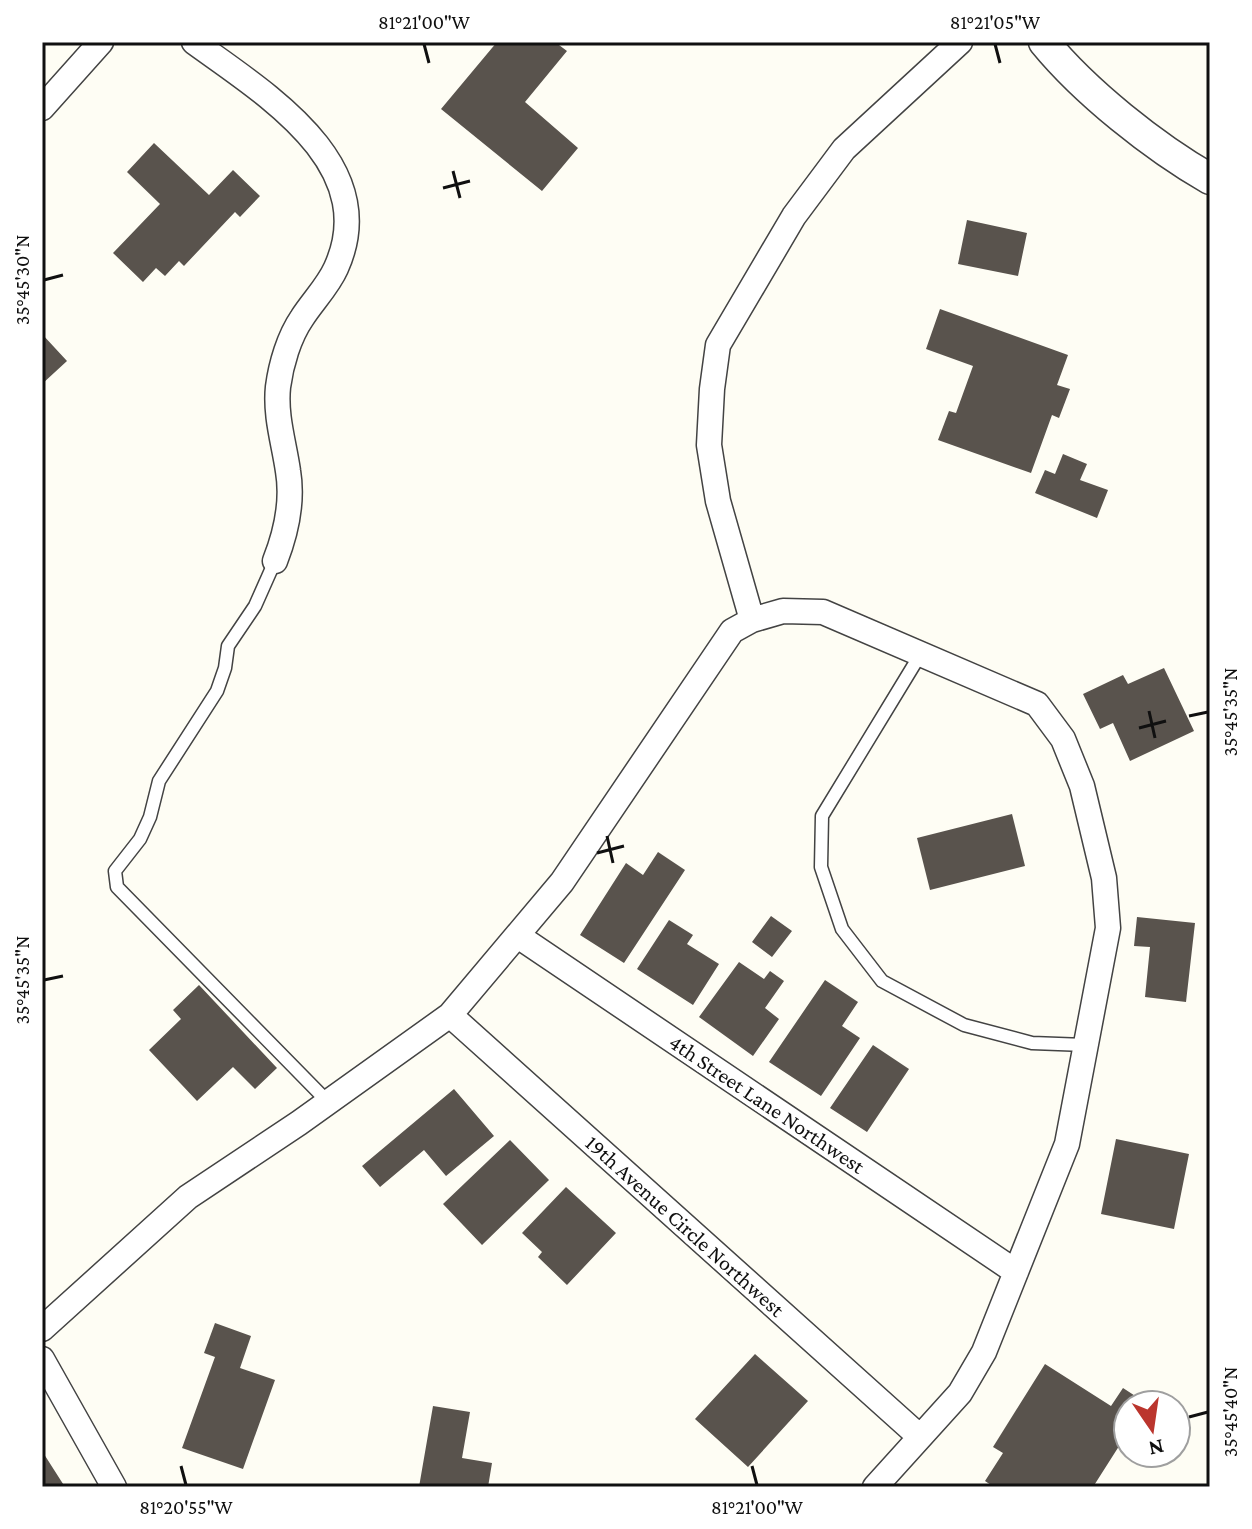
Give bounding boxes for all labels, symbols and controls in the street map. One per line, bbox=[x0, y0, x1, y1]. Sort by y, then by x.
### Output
text: 81°21'00"W bbox=[378, 11, 471, 33]
text: 81°21'05"W bbox=[950, 11, 1041, 33]
text: 35°45'30"N bbox=[11, 235, 33, 325]
text: 35°45'35"N bbox=[1219, 668, 1241, 756]
text: 35°45'35"N bbox=[11, 936, 33, 1024]
street label: 4th Street Lane Northwest bbox=[664, 1029, 870, 1179]
street label: 19th Avenue Circle Northwest bbox=[580, 1130, 790, 1322]
text: 35°45'40"N bbox=[1219, 1367, 1241, 1457]
north arrow bbox=[1112, 1389, 1192, 1469]
text: N bbox=[1146, 1434, 1167, 1462]
text: 81°20'55"W bbox=[139, 1496, 233, 1518]
text: 81°21'00"W bbox=[711, 1496, 804, 1518]

